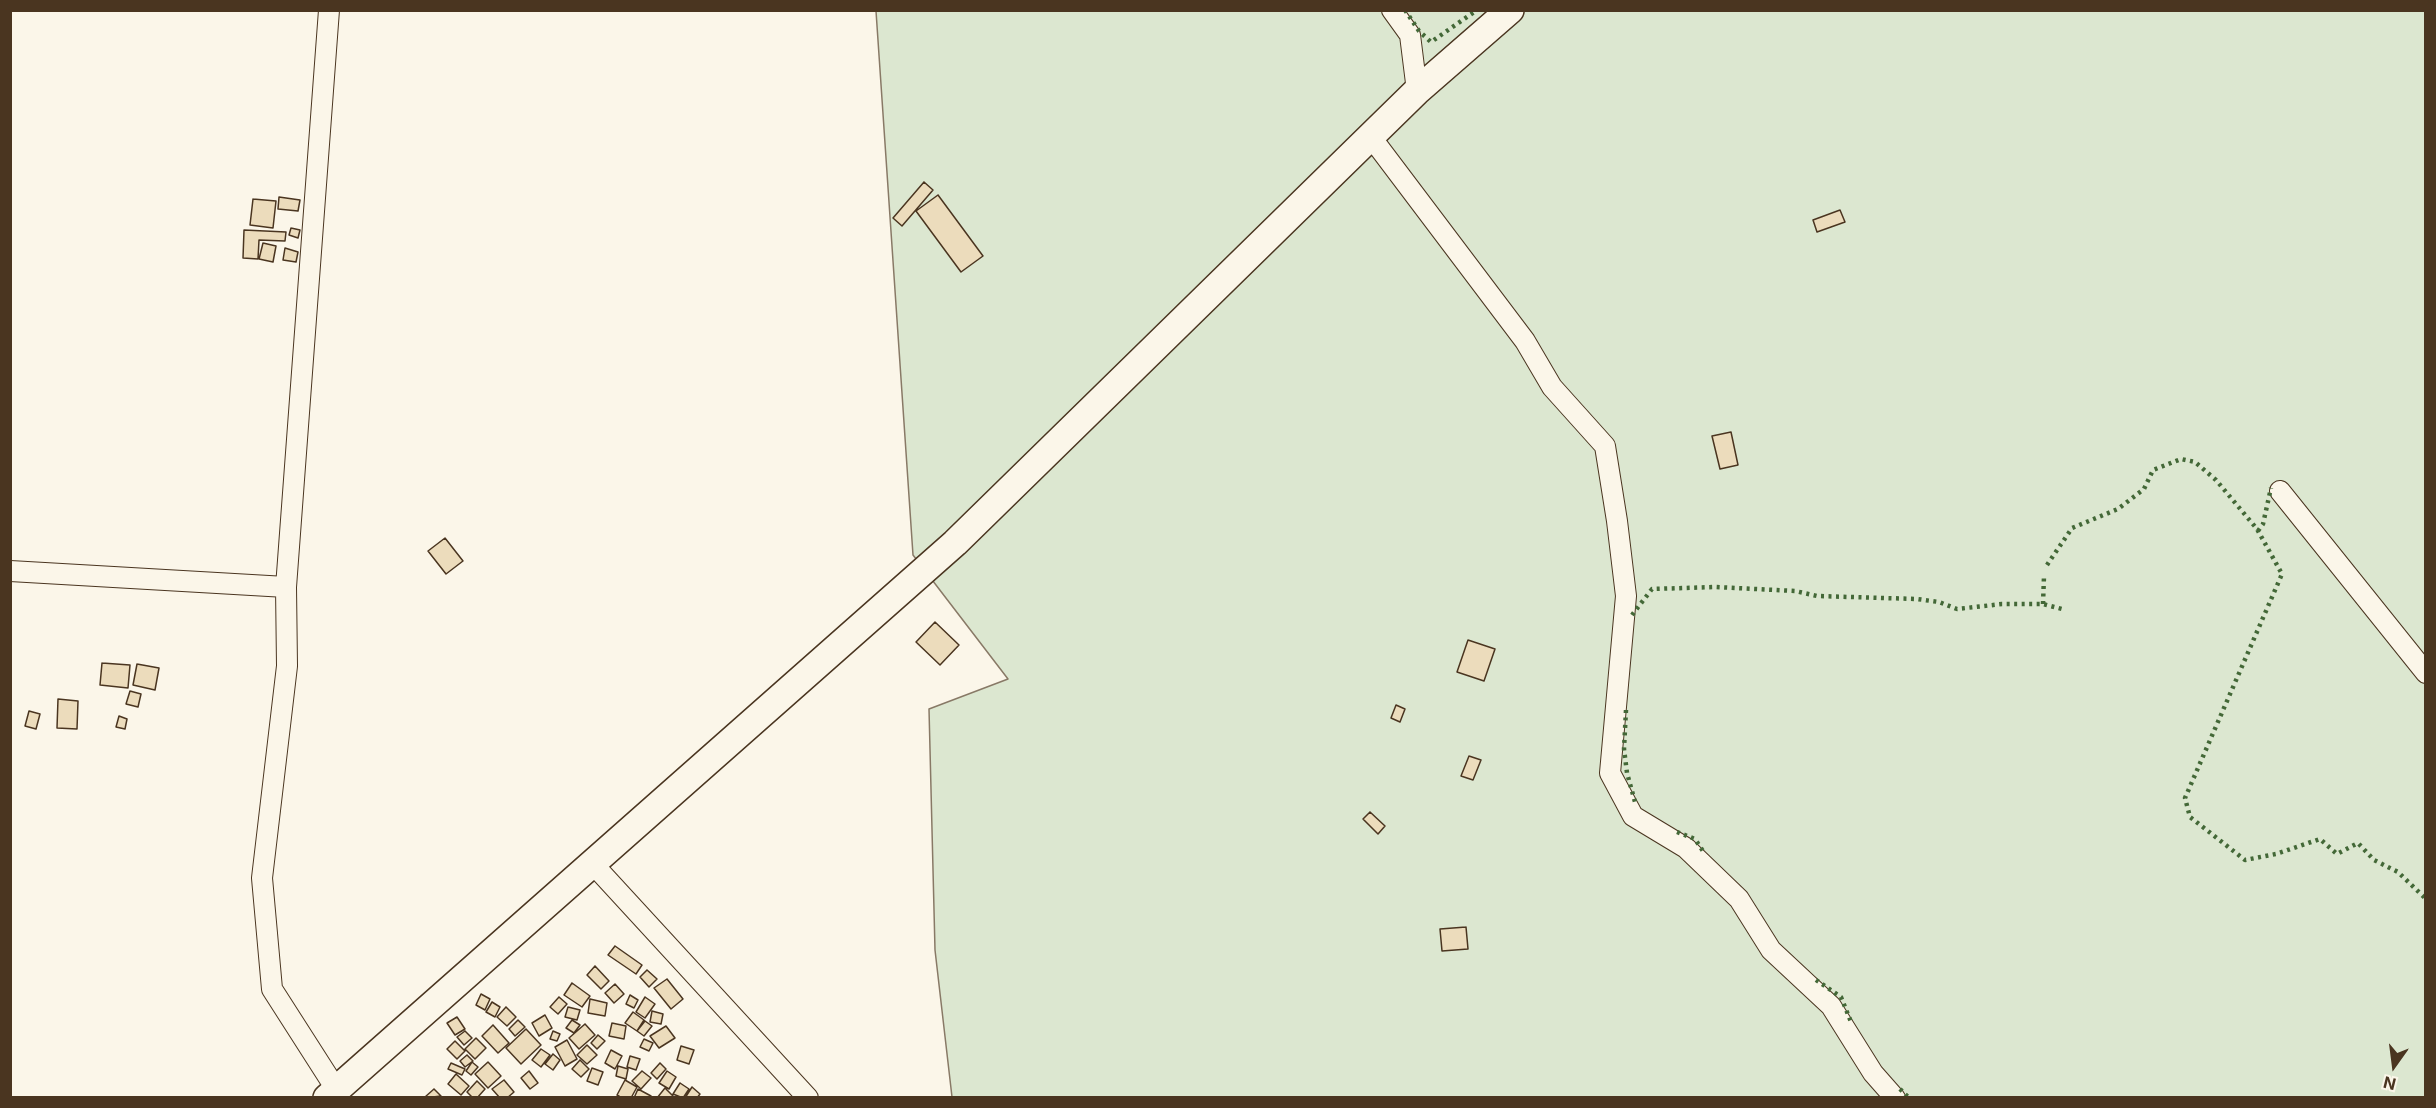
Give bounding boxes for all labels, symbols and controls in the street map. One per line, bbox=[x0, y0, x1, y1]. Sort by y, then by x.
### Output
north arrow bbox=[2364, 1036, 2424, 1096]
text: N bbox=[2381, 1072, 2398, 1095]

